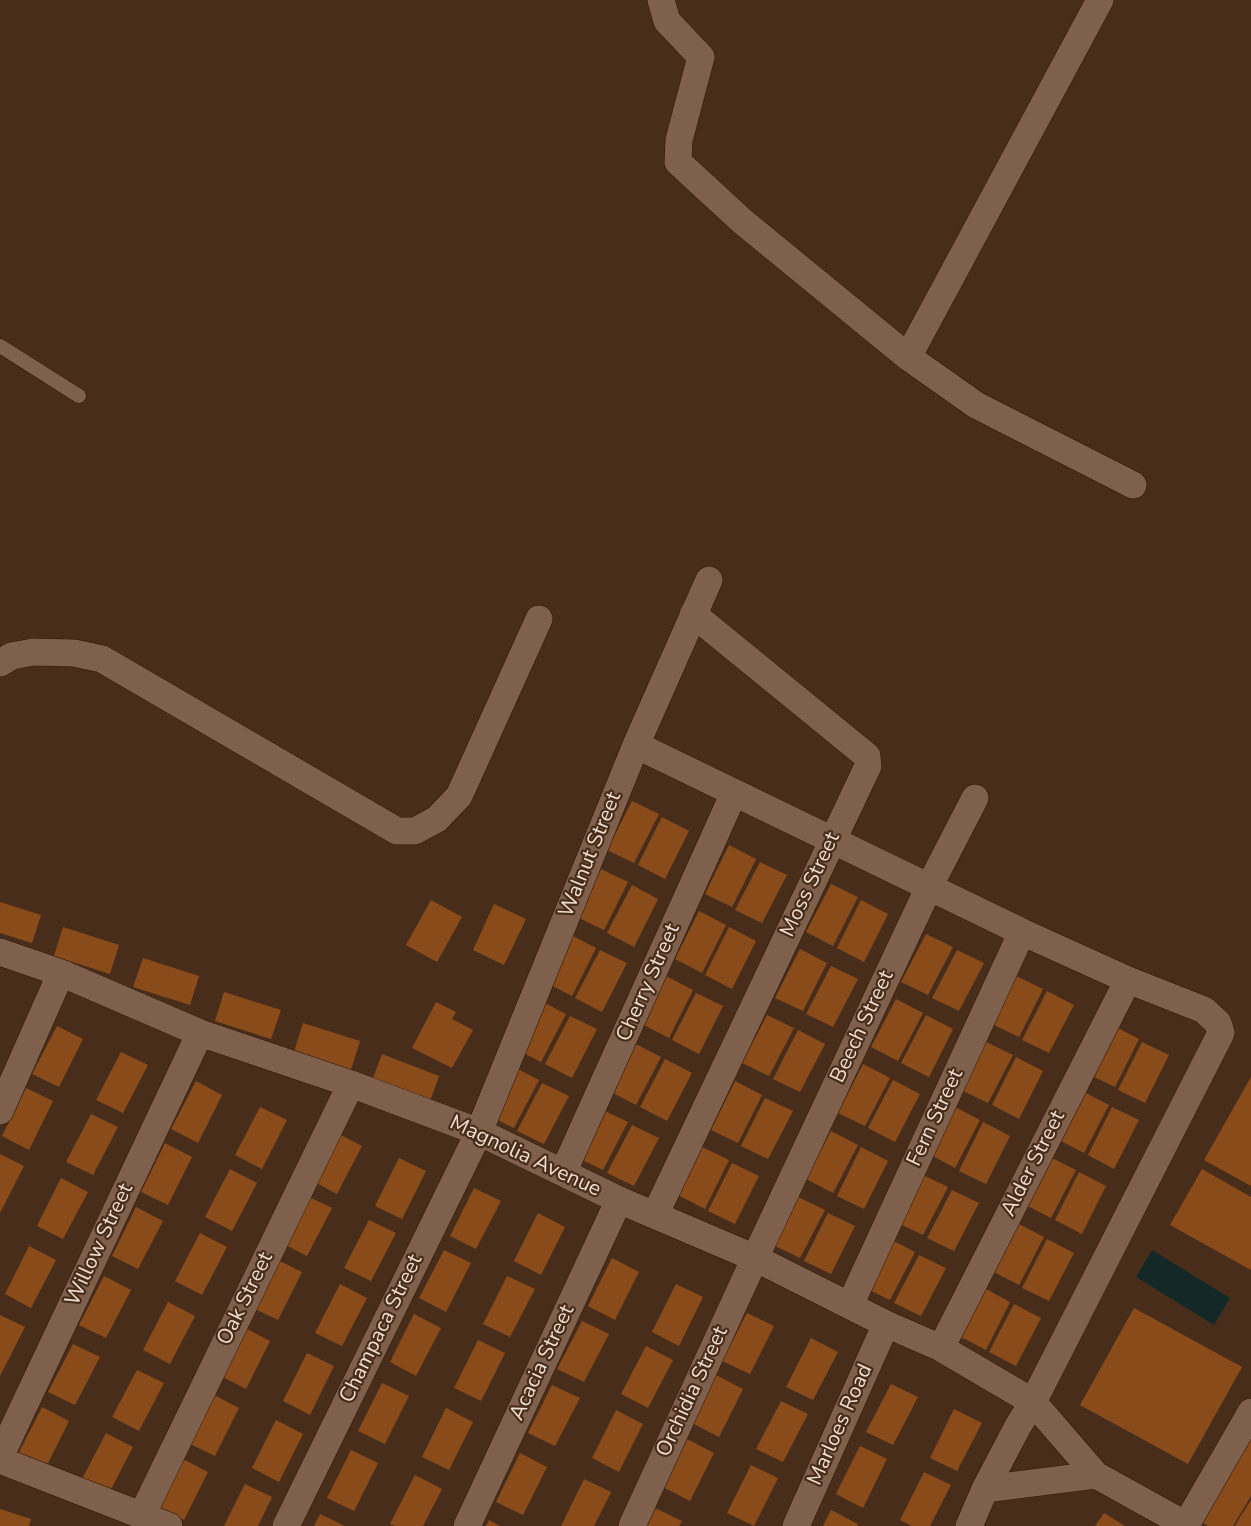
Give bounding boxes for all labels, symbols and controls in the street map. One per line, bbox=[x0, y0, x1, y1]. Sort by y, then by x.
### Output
street label: Walnut Street bbox=[554, 789, 628, 921]
street label: Moss Street bbox=[776, 829, 846, 941]
street label: Cherry Street bbox=[612, 920, 686, 1046]
street label: Beech Street bbox=[826, 967, 900, 1087]
street label: Fern Street bbox=[903, 1065, 969, 1171]
street label: Alder Street bbox=[997, 1107, 1071, 1221]
street label: Magnolia Avenue bbox=[445, 1111, 605, 1203]
street label: Willow Street bbox=[61, 1180, 139, 1310]
street label: Oak Street bbox=[213, 1248, 279, 1350]
street label: Champaca Street bbox=[335, 1251, 429, 1407]
street label: Acacia Street bbox=[505, 1301, 581, 1425]
street label: Orchidia Street bbox=[652, 1323, 734, 1461]
street label: Marloes Road bbox=[803, 1361, 879, 1489]

